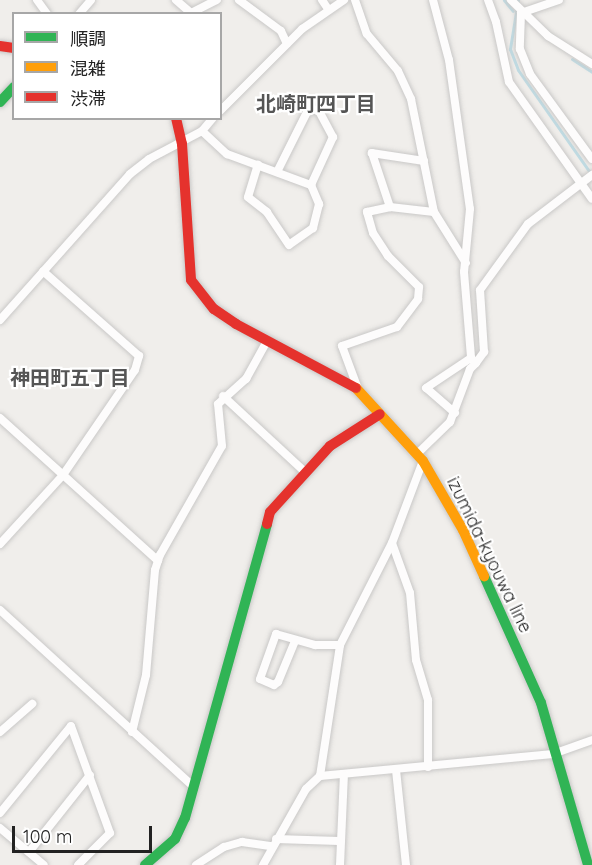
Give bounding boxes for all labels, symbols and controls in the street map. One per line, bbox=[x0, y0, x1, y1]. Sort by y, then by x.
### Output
legend bbox=[12, 12, 222, 120]
text: 順調 bbox=[70, 27, 106, 50]
text: 混雑 bbox=[70, 57, 106, 80]
text: 渋滞 bbox=[70, 87, 106, 110]
district label: 北崎町四丁目 bbox=[256, 91, 376, 115]
district label: 神田町五丁目 bbox=[10, 365, 130, 389]
street label: izumida-kyouwa line bbox=[442, 474, 536, 636]
scale bar bbox=[15, 814, 154, 852]
text: 100 m bbox=[23, 825, 72, 848]

